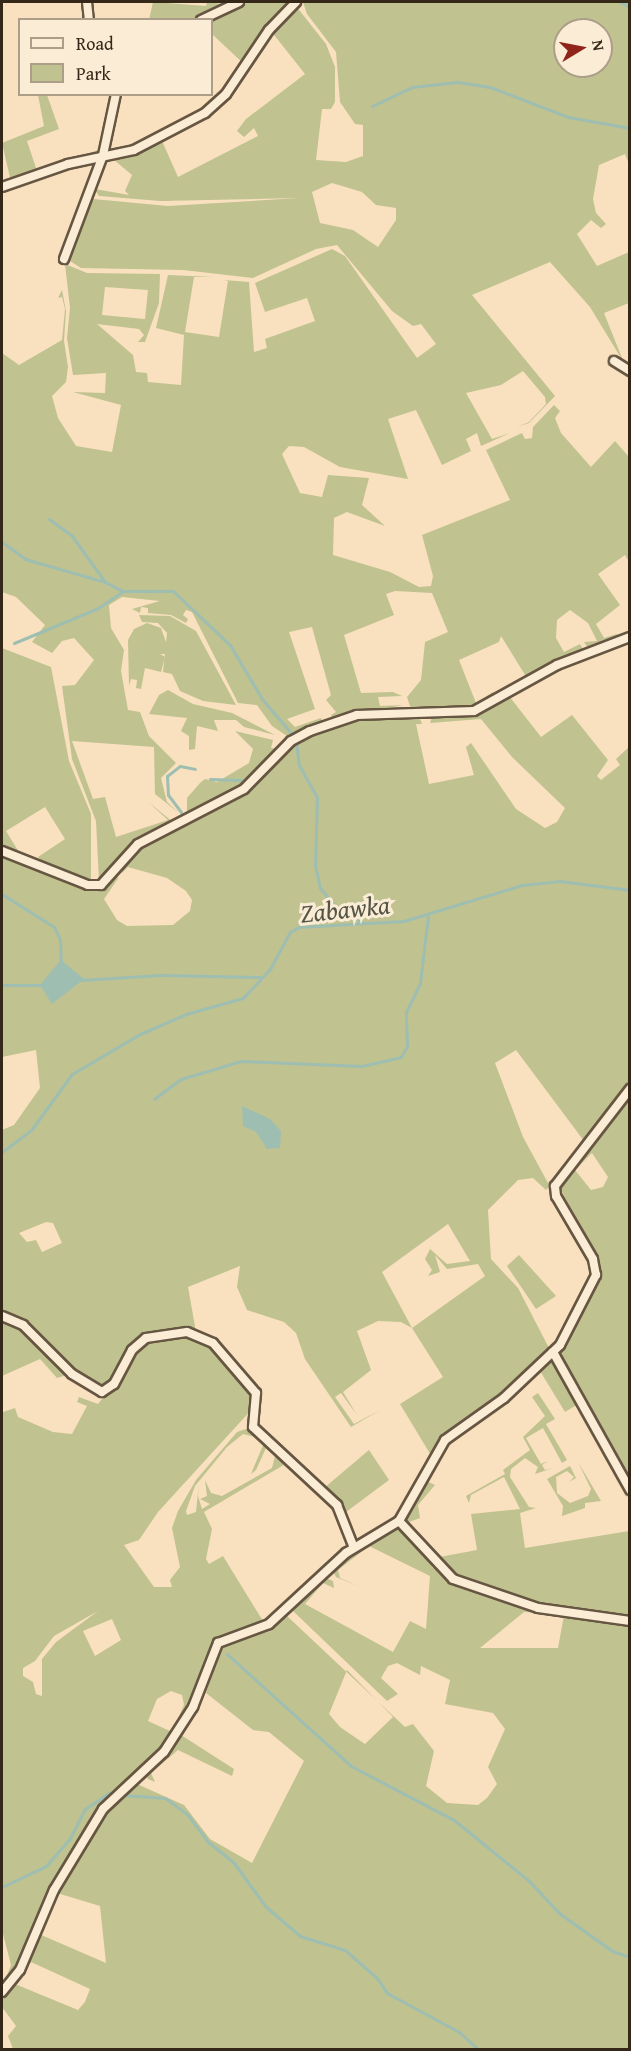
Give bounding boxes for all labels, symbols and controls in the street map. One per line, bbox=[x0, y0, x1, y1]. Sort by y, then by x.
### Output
legend bbox=[18, 18, 213, 96]
north arrow bbox=[553, 18, 613, 78]
text: Road bbox=[76, 30, 114, 57]
text: N bbox=[586, 38, 612, 53]
text: Park bbox=[76, 60, 111, 87]
water label: Zabawka bbox=[299, 889, 391, 929]

